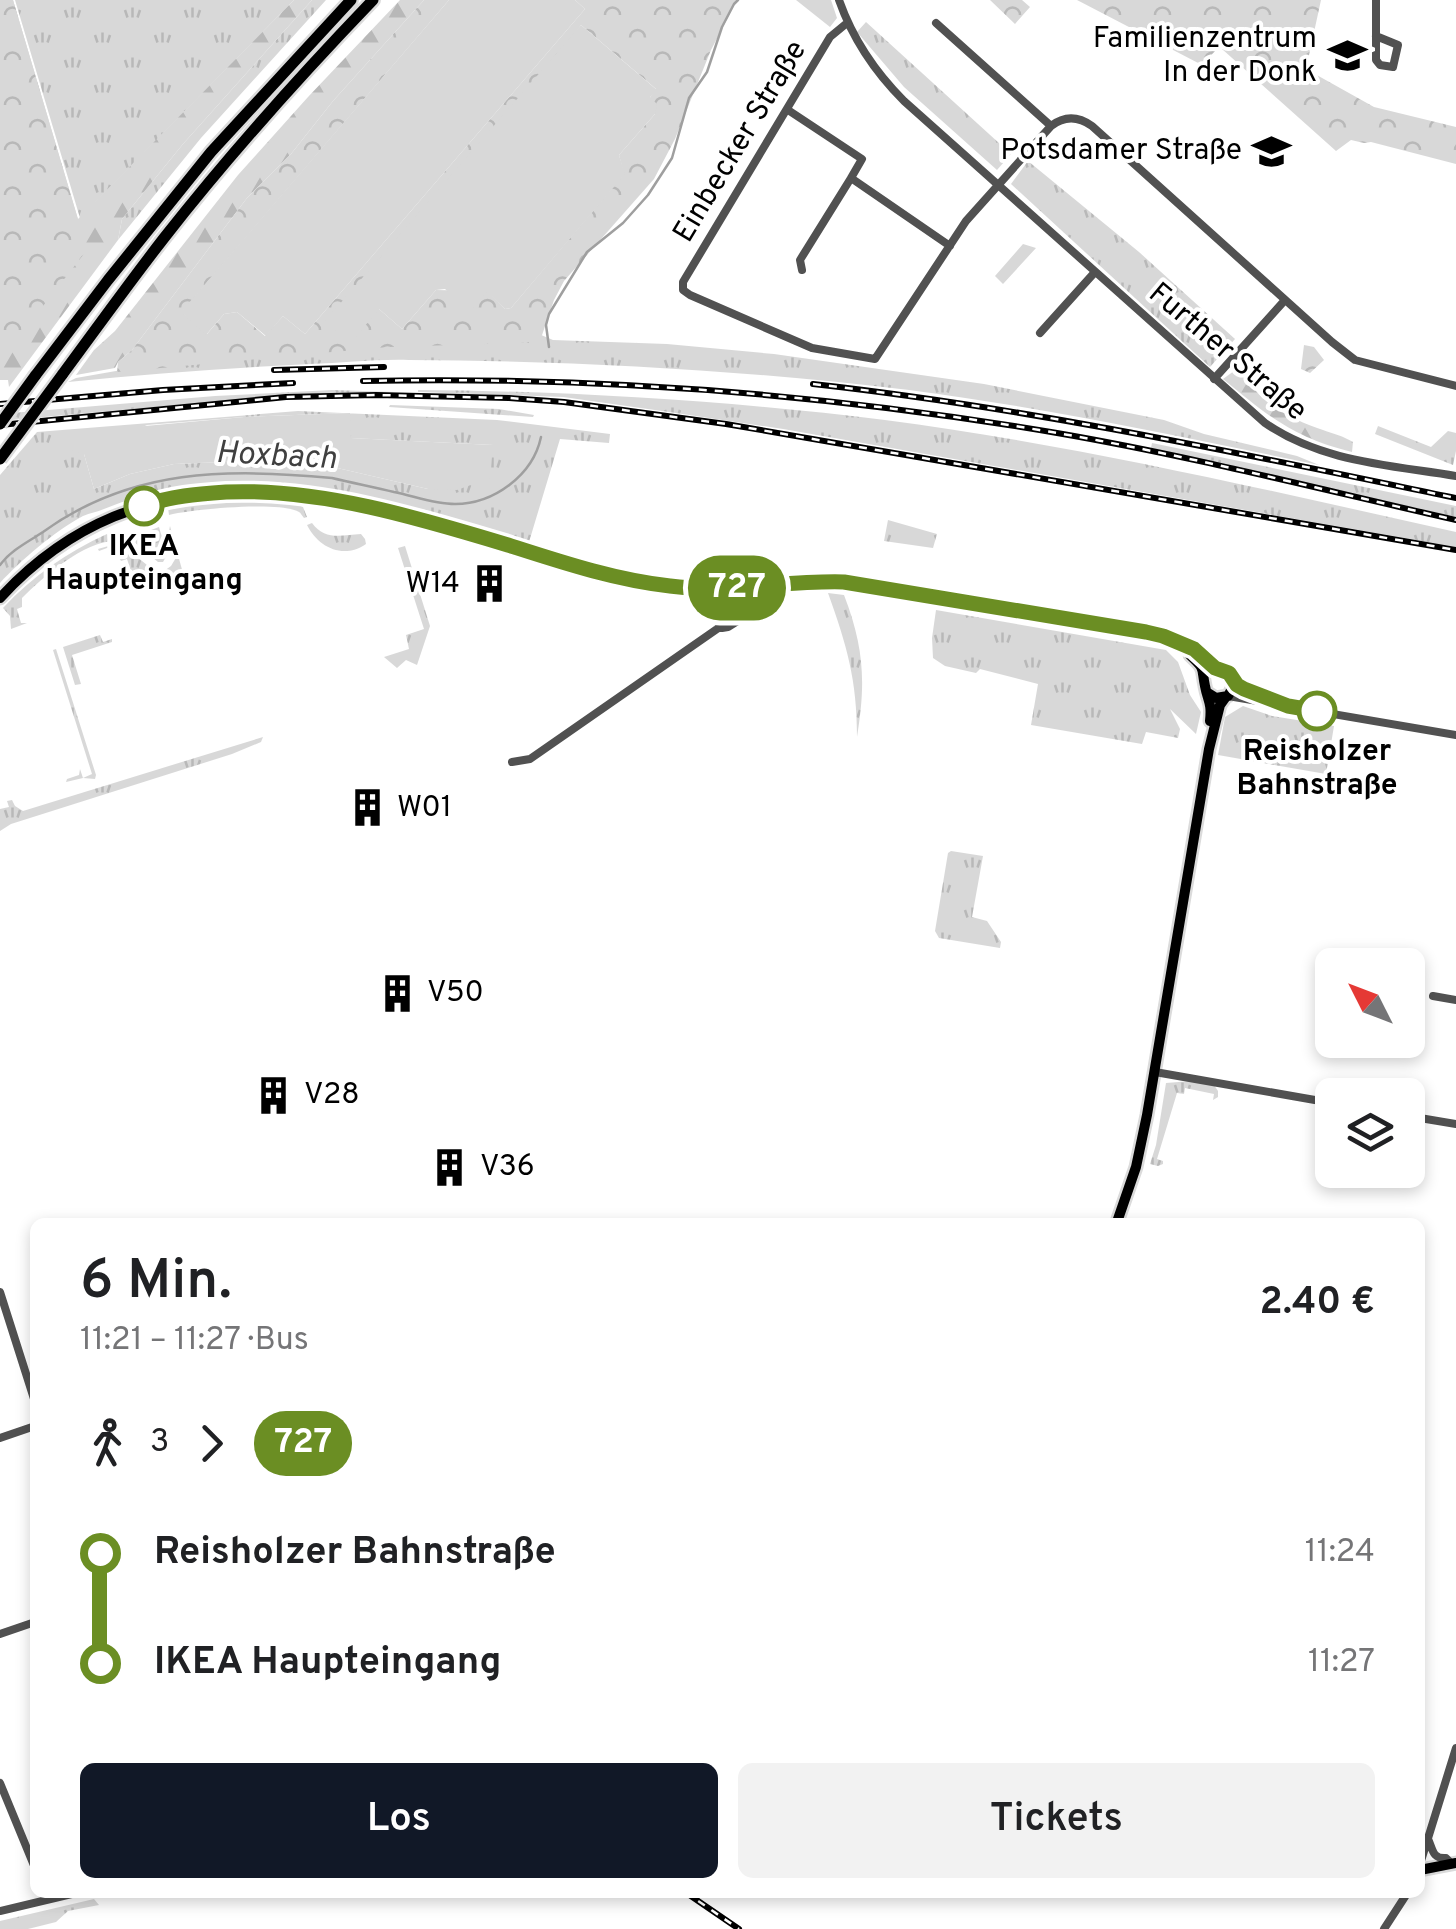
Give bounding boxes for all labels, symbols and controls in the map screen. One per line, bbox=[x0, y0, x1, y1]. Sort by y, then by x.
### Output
place label: Familienzentrum In der Donk bbox=[1093, 21, 1317, 92]
street label: Einbecker Straße bbox=[666, 34, 816, 250]
school or university icon: Familienzentrum In der Donk bbox=[1326, 35, 1368, 77]
school or university icon: Potsdamer Straße bbox=[1251, 130, 1293, 172]
place label: Potsdamer Straße bbox=[1000, 133, 1242, 170]
street label: Further Straße bbox=[1140, 276, 1314, 430]
water label: Hoxbach bbox=[215, 434, 338, 480]
marker: IKEA Haupteingang bbox=[125, 487, 163, 525]
place label: IKEA Haupteingang bbox=[45, 529, 243, 600]
line badge: 727 bbox=[680, 556, 794, 620]
building icon: W14 bbox=[469, 563, 511, 605]
place label: W14 bbox=[406, 566, 460, 603]
text: 727 bbox=[708, 566, 766, 610]
marker: Reisholzer Bahnstraße bbox=[1298, 692, 1336, 730]
place label: Reisholzer Bahnstraße bbox=[1237, 734, 1397, 805]
building icon: W01 bbox=[346, 787, 388, 829]
place label: W01 bbox=[397, 790, 452, 827]
north arrow bbox=[1315, 948, 1425, 1058]
map controls bbox=[1315, 948, 1425, 1188]
building icon: V50 bbox=[376, 972, 418, 1014]
place label: V50 bbox=[427, 975, 484, 1012]
building icon: V28 bbox=[253, 1074, 295, 1116]
place label: V28 bbox=[304, 1077, 360, 1114]
button: layers bbox=[1315, 1078, 1425, 1188]
building icon: V36 bbox=[429, 1146, 471, 1188]
place label: V36 bbox=[480, 1149, 535, 1186]
text: 6 Min. bbox=[80, 1248, 232, 1318]
text: 2.40 € bbox=[1259, 1279, 1375, 1328]
text: 11:21 – 11:27 · Bus bbox=[80, 1321, 309, 1361]
icon: walk bbox=[80, 1416, 135, 1471]
icon: forward bbox=[184, 1416, 239, 1471]
text: 727 bbox=[274, 1421, 332, 1465]
text: 3 bbox=[150, 1423, 169, 1463]
text: Reisholzer Bahnstraße bbox=[154, 1529, 556, 1578]
text: 11:24 bbox=[1305, 1533, 1375, 1573]
text: IKEA Haupteingang bbox=[154, 1639, 501, 1688]
text: 11:27 bbox=[1308, 1643, 1375, 1683]
button: Los bbox=[80, 1763, 718, 1878]
button: Tickets bbox=[738, 1763, 1375, 1878]

